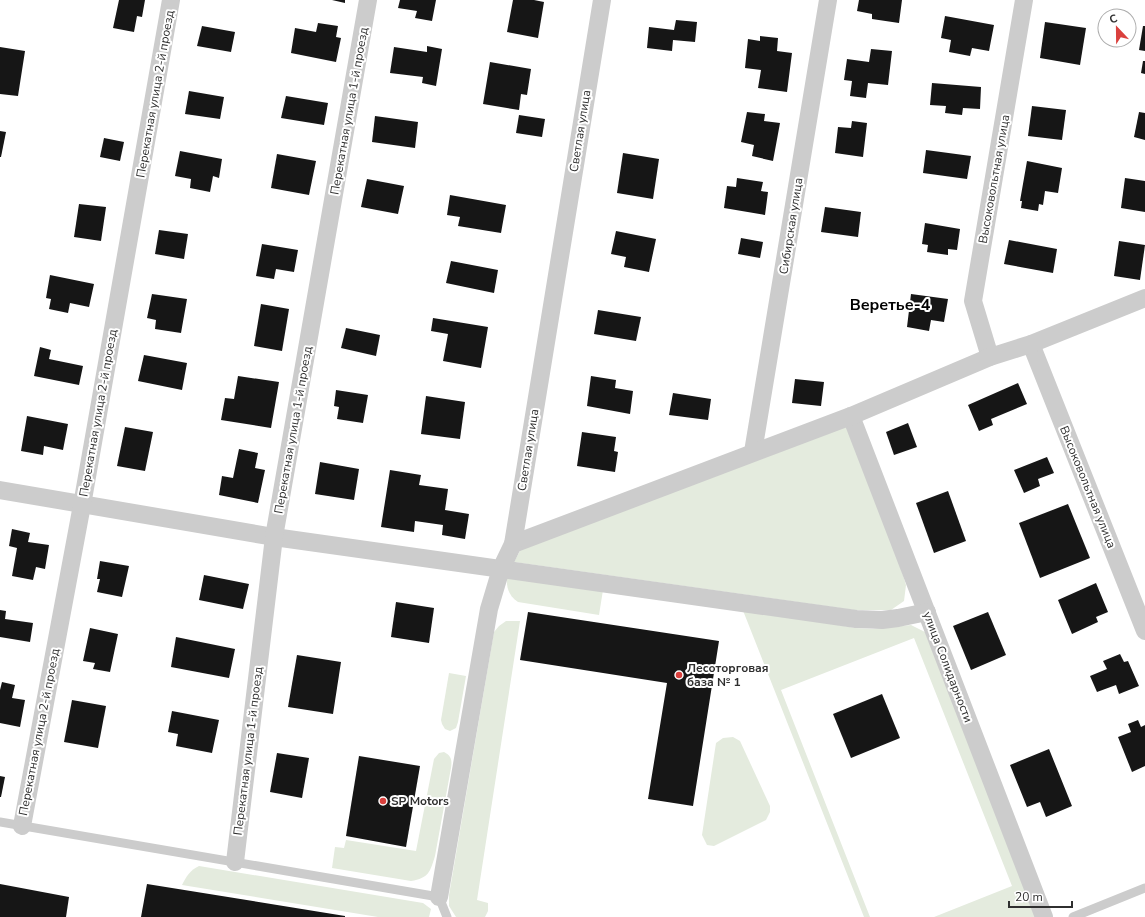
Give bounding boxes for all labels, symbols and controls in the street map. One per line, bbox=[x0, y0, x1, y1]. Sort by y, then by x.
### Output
north arrow bbox=[1097, 8, 1137, 48]
street label: Перекатная улица 2-й проезд bbox=[132, 9, 178, 179]
text: С bbox=[1107, 11, 1120, 28]
street label: Перекатная улица 1-й проезд bbox=[326, 26, 372, 196]
street label: Светлая улица bbox=[566, 89, 594, 173]
street label: Высоковольтная улица bbox=[975, 113, 1013, 245]
street label: Сибирская улица bbox=[775, 177, 807, 275]
district label: Веретье-4 bbox=[850, 294, 931, 316]
street label: Перекатная улица 2-й проезд bbox=[75, 328, 121, 498]
street label: Перекатная улица 1-й проезд bbox=[270, 345, 316, 515]
street label: Светлая улица bbox=[514, 408, 542, 492]
street label: Высоковольтная улица bbox=[1056, 423, 1120, 551]
street label: улица Солидарности bbox=[919, 609, 977, 725]
street label: Перекатная улица 2-й проезд bbox=[15, 647, 63, 817]
place label: Лесоторговая база № 1 bbox=[687, 660, 769, 690]
street label: Перекатная улица 1-й проезд bbox=[230, 666, 266, 836]
marker: Лесоторговая база № 1 bbox=[674, 670, 684, 680]
place label: SP Motors bbox=[391, 793, 449, 809]
marker: SP Motors bbox=[378, 796, 388, 806]
scale bar bbox=[1009, 883, 1072, 909]
text: 20 m bbox=[1015, 889, 1043, 905]

